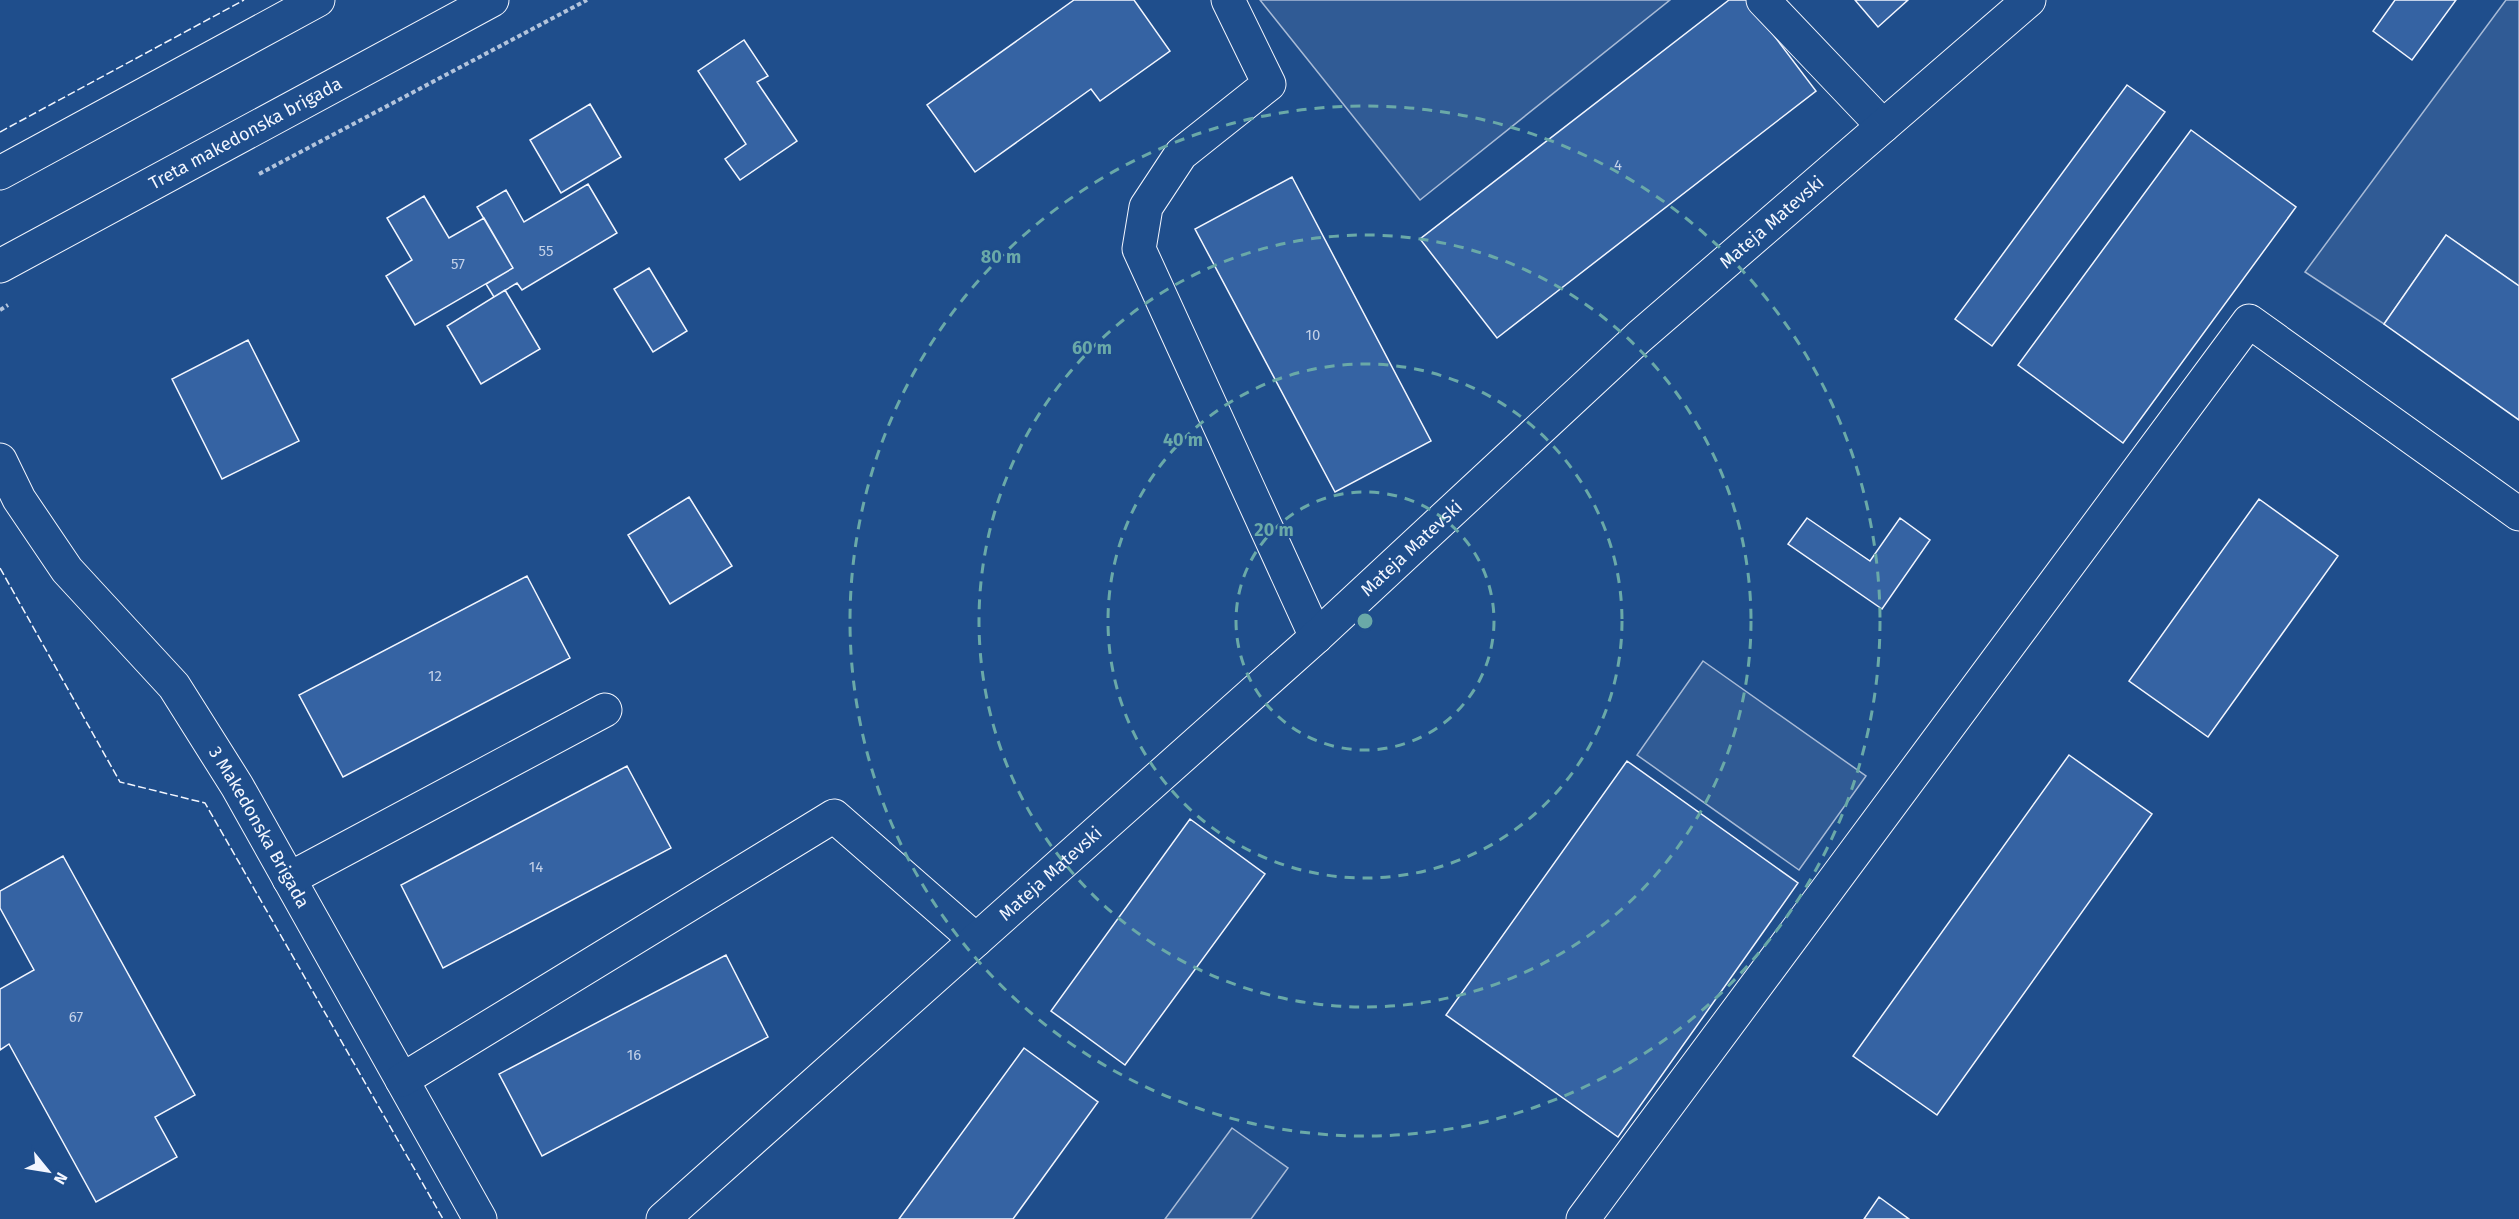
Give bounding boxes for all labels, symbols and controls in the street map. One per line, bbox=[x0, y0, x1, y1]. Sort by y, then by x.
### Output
street label: Treta makedonska brigada bbox=[145, 72, 346, 194]
house number: 4 bbox=[1614, 156, 1622, 174]
street label: Mateja Matevski bbox=[1715, 171, 1828, 273]
house number: 55 bbox=[539, 242, 553, 260]
text: 80 m bbox=[981, 246, 1021, 268]
house number: 57 bbox=[451, 255, 465, 273]
house number: 10 bbox=[1306, 326, 1320, 344]
text: 60 m bbox=[1072, 337, 1112, 359]
text: 40 m bbox=[1163, 429, 1203, 451]
street label: Mateja Matevski bbox=[1356, 496, 1467, 601]
text: 20 m bbox=[1254, 519, 1294, 541]
centre of rings bbox=[1355, 611, 1375, 631]
house number: 12 bbox=[428, 667, 442, 685]
street label: 3 Makedonska Brigada bbox=[204, 743, 314, 912]
street label: Mateja Matevski bbox=[994, 822, 1107, 925]
house number: 14 bbox=[529, 858, 543, 876]
house number: 67 bbox=[69, 1008, 83, 1026]
house number: 16 bbox=[627, 1046, 641, 1064]
north arrow bbox=[18, 1141, 78, 1201]
text: N bbox=[50, 1169, 71, 1188]

